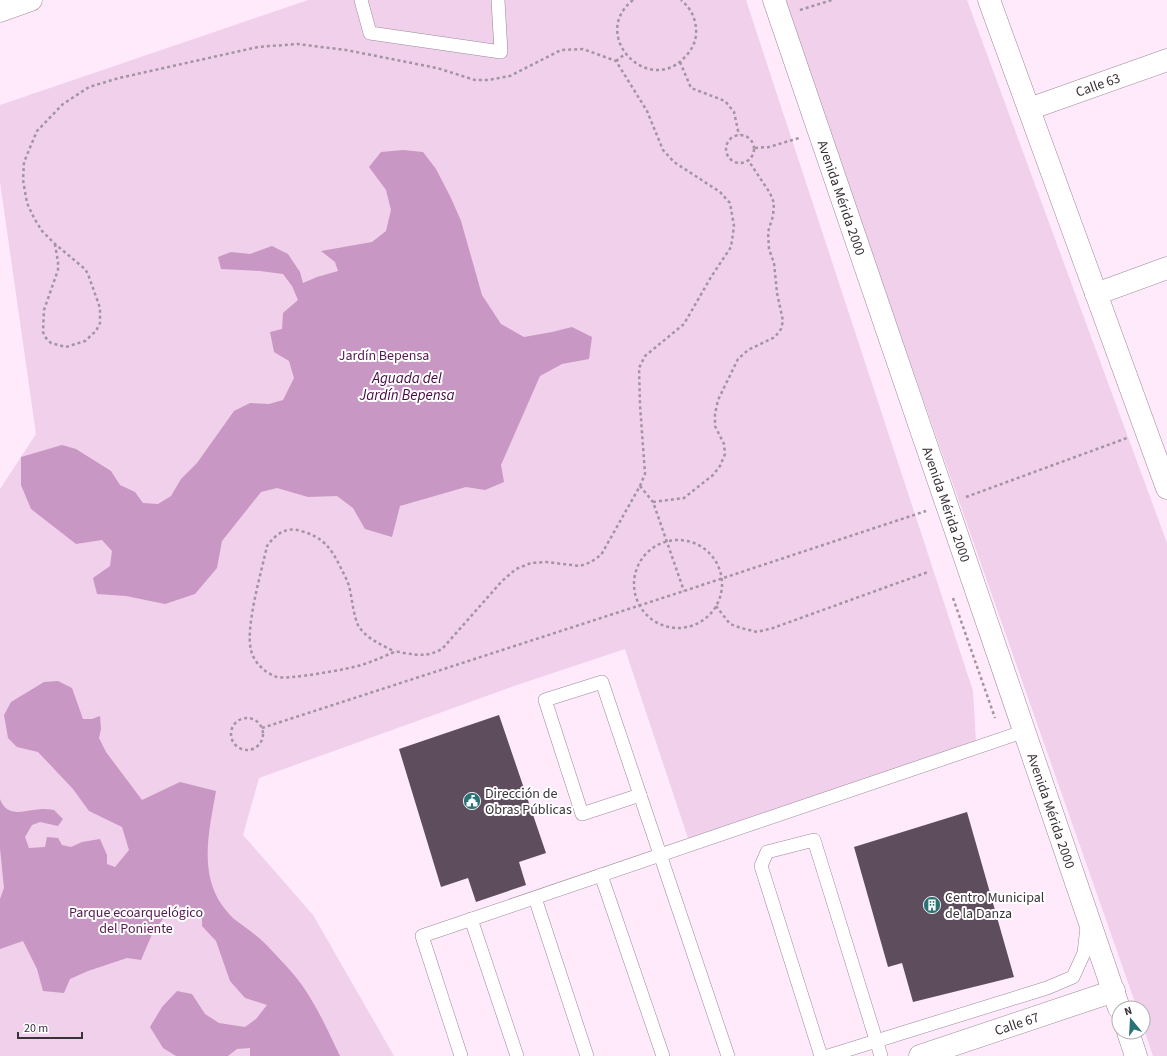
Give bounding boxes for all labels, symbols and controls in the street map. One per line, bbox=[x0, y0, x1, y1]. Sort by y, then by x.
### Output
street label: Calle 63 bbox=[1073, 68, 1123, 103]
street label: Avenida Mérida 2000 bbox=[812, 138, 870, 258]
park label: Jardín Bepensa bbox=[339, 346, 429, 366]
water label: Aguada del Jardín Bepensa bbox=[358, 368, 455, 406]
street label: Avenida Mérida 2000 bbox=[917, 444, 975, 565]
street label: Avenida Mérida 2000 bbox=[1022, 751, 1080, 872]
place label: Dirección de Obras Públicas bbox=[485, 784, 572, 820]
public building icon: Dirección de Obras Públicas bbox=[462, 791, 482, 811]
place label: Centro Municipal de la Danza bbox=[945, 888, 1045, 924]
building icon: Centro Municipal de la Danza bbox=[922, 895, 942, 915]
park label: Parque ecoarquelógico del Poniente bbox=[69, 903, 203, 939]
north arrow bbox=[1111, 1000, 1151, 1040]
text: N bbox=[1122, 1003, 1134, 1019]
street label: Calle 67 bbox=[992, 1008, 1042, 1041]
scale bar bbox=[18, 1014, 82, 1040]
text: 20 m bbox=[24, 1020, 48, 1037]

